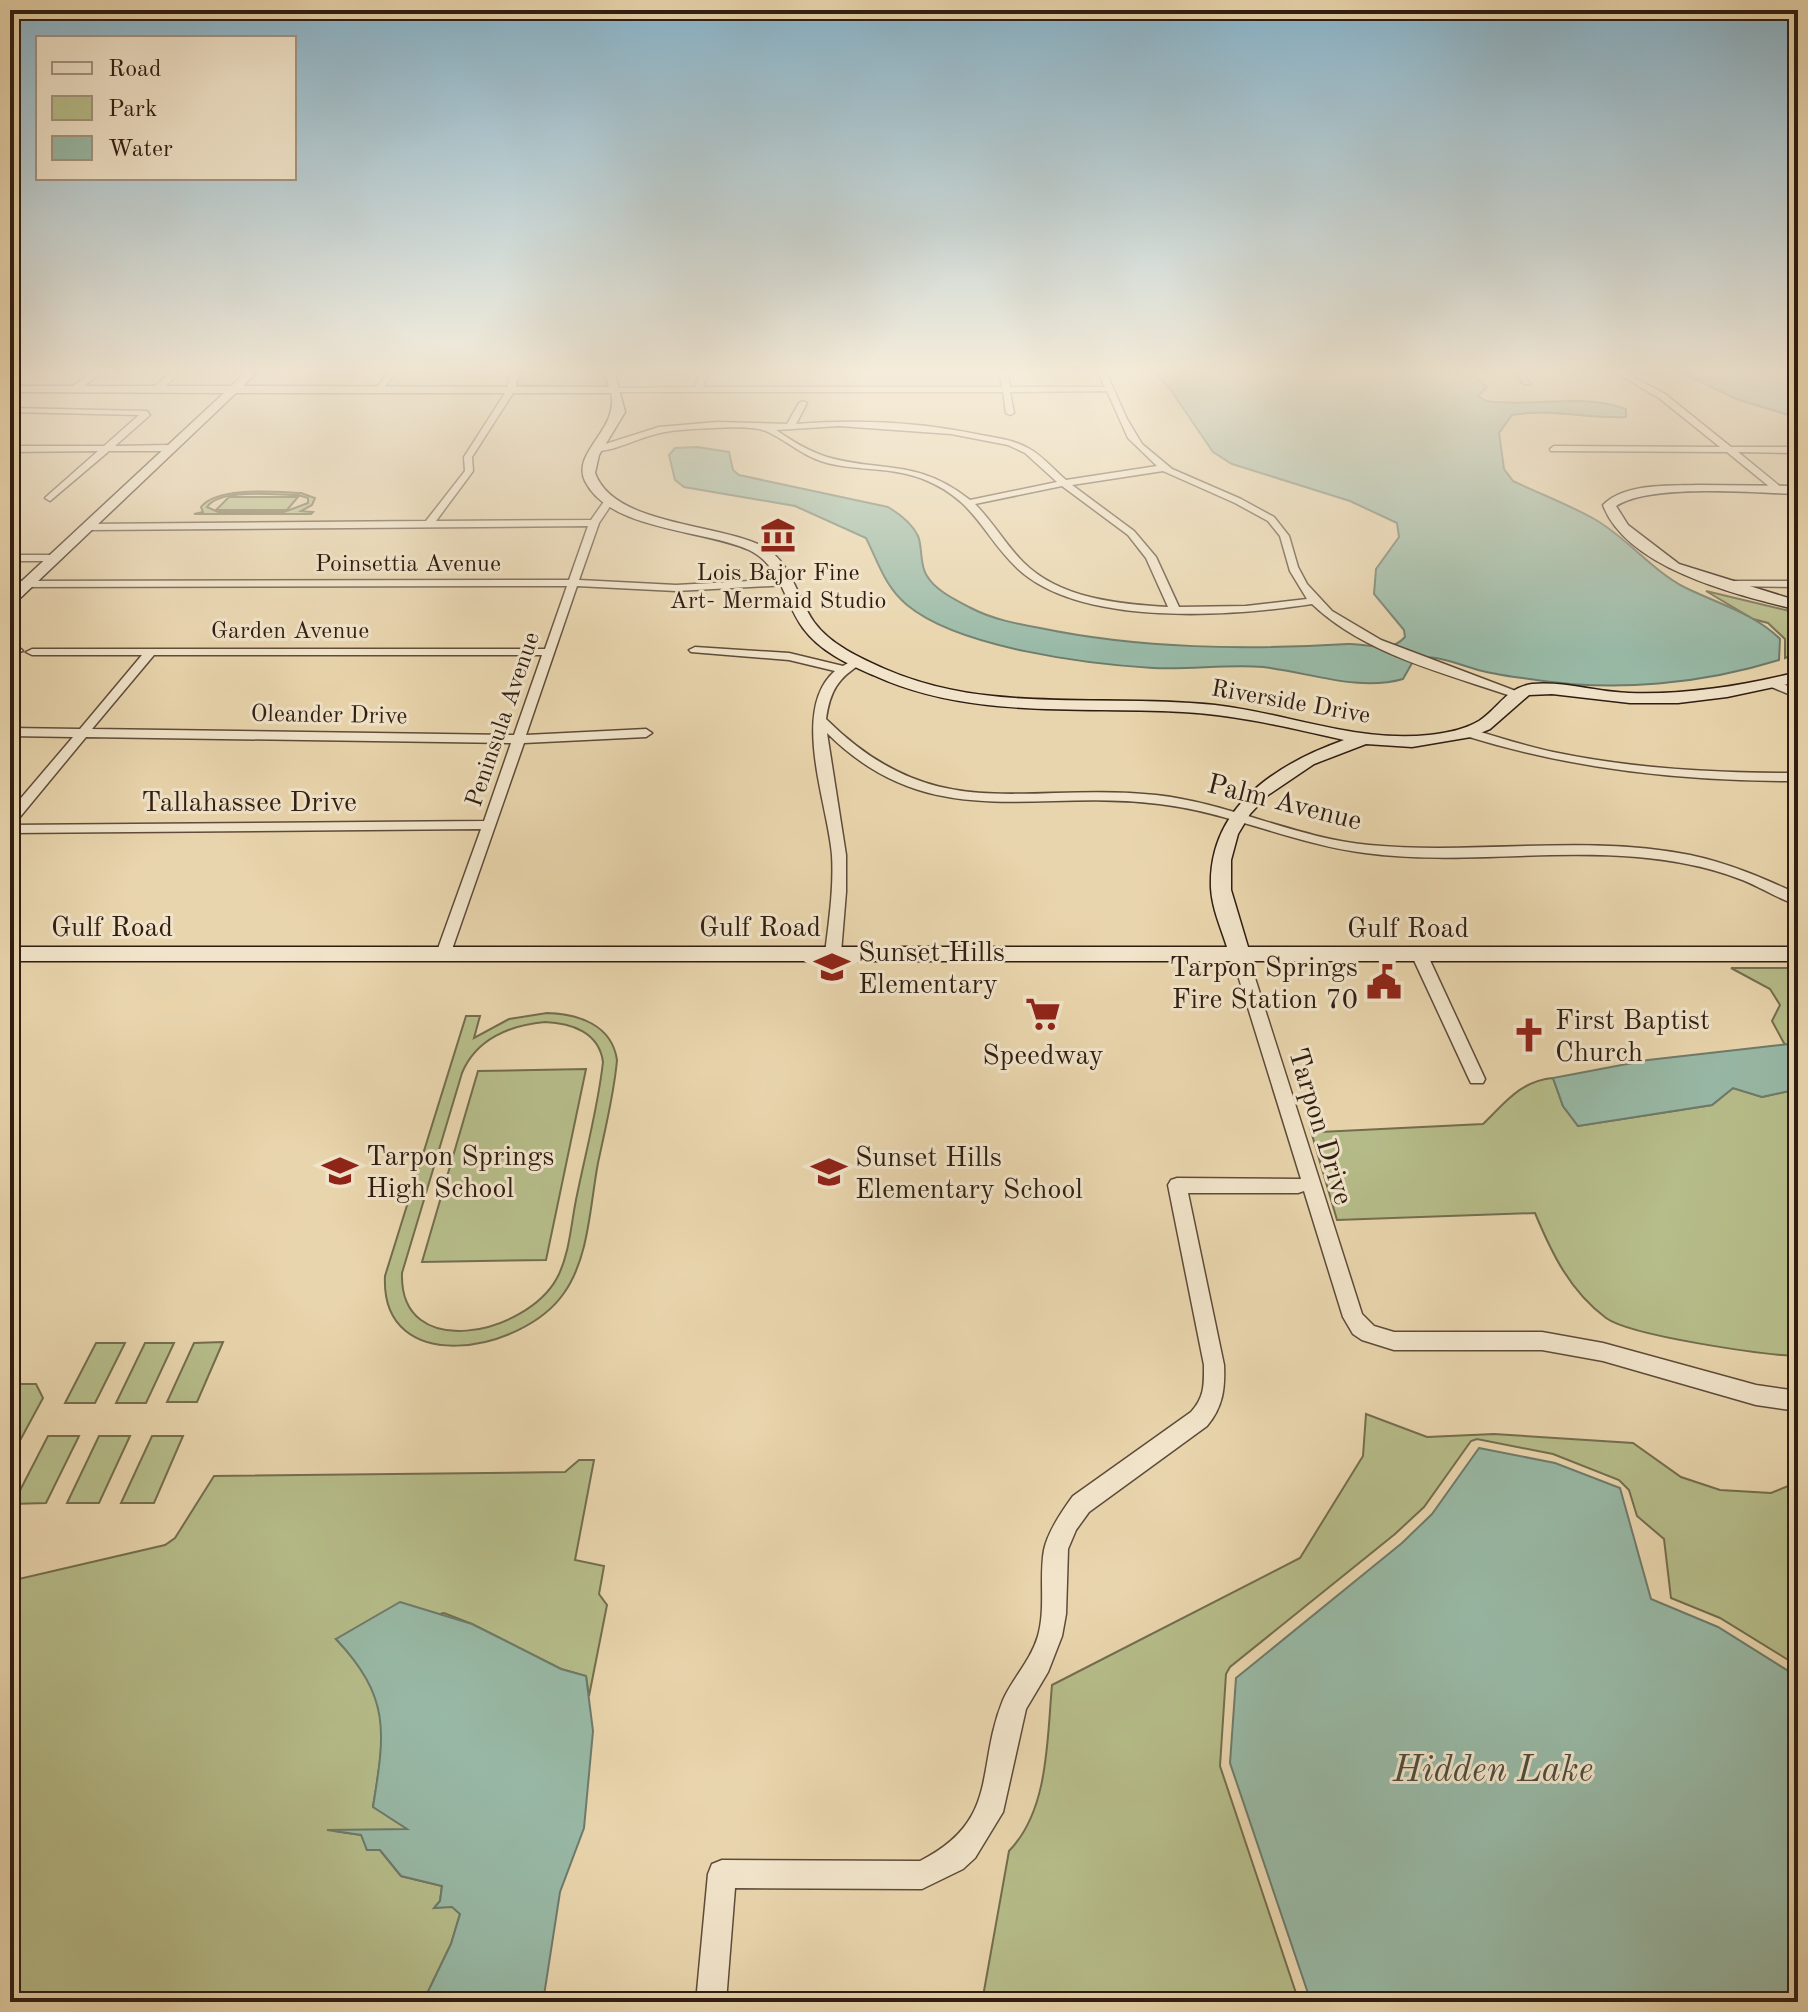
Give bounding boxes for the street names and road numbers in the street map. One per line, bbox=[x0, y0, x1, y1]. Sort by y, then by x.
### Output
street label: Poinsettia Avenue bbox=[315, 553, 501, 577]
street label: Garden Avenue bbox=[211, 620, 369, 644]
street label: Peninsula Avenue bbox=[463, 629, 545, 810]
street label: Riverside Drive bbox=[1209, 677, 1372, 729]
street label: Oleander Drive bbox=[250, 703, 408, 729]
street label: Palm Avenue bbox=[1204, 771, 1364, 837]
street label: Tallahassee Drive bbox=[141, 790, 357, 818]
street label: Gulf Road bbox=[51, 915, 173, 943]
street label: Gulf Road bbox=[699, 915, 821, 943]
street label: Gulf Road bbox=[1347, 916, 1469, 944]
street label: Tarpon Drive bbox=[1282, 1045, 1356, 1209]

